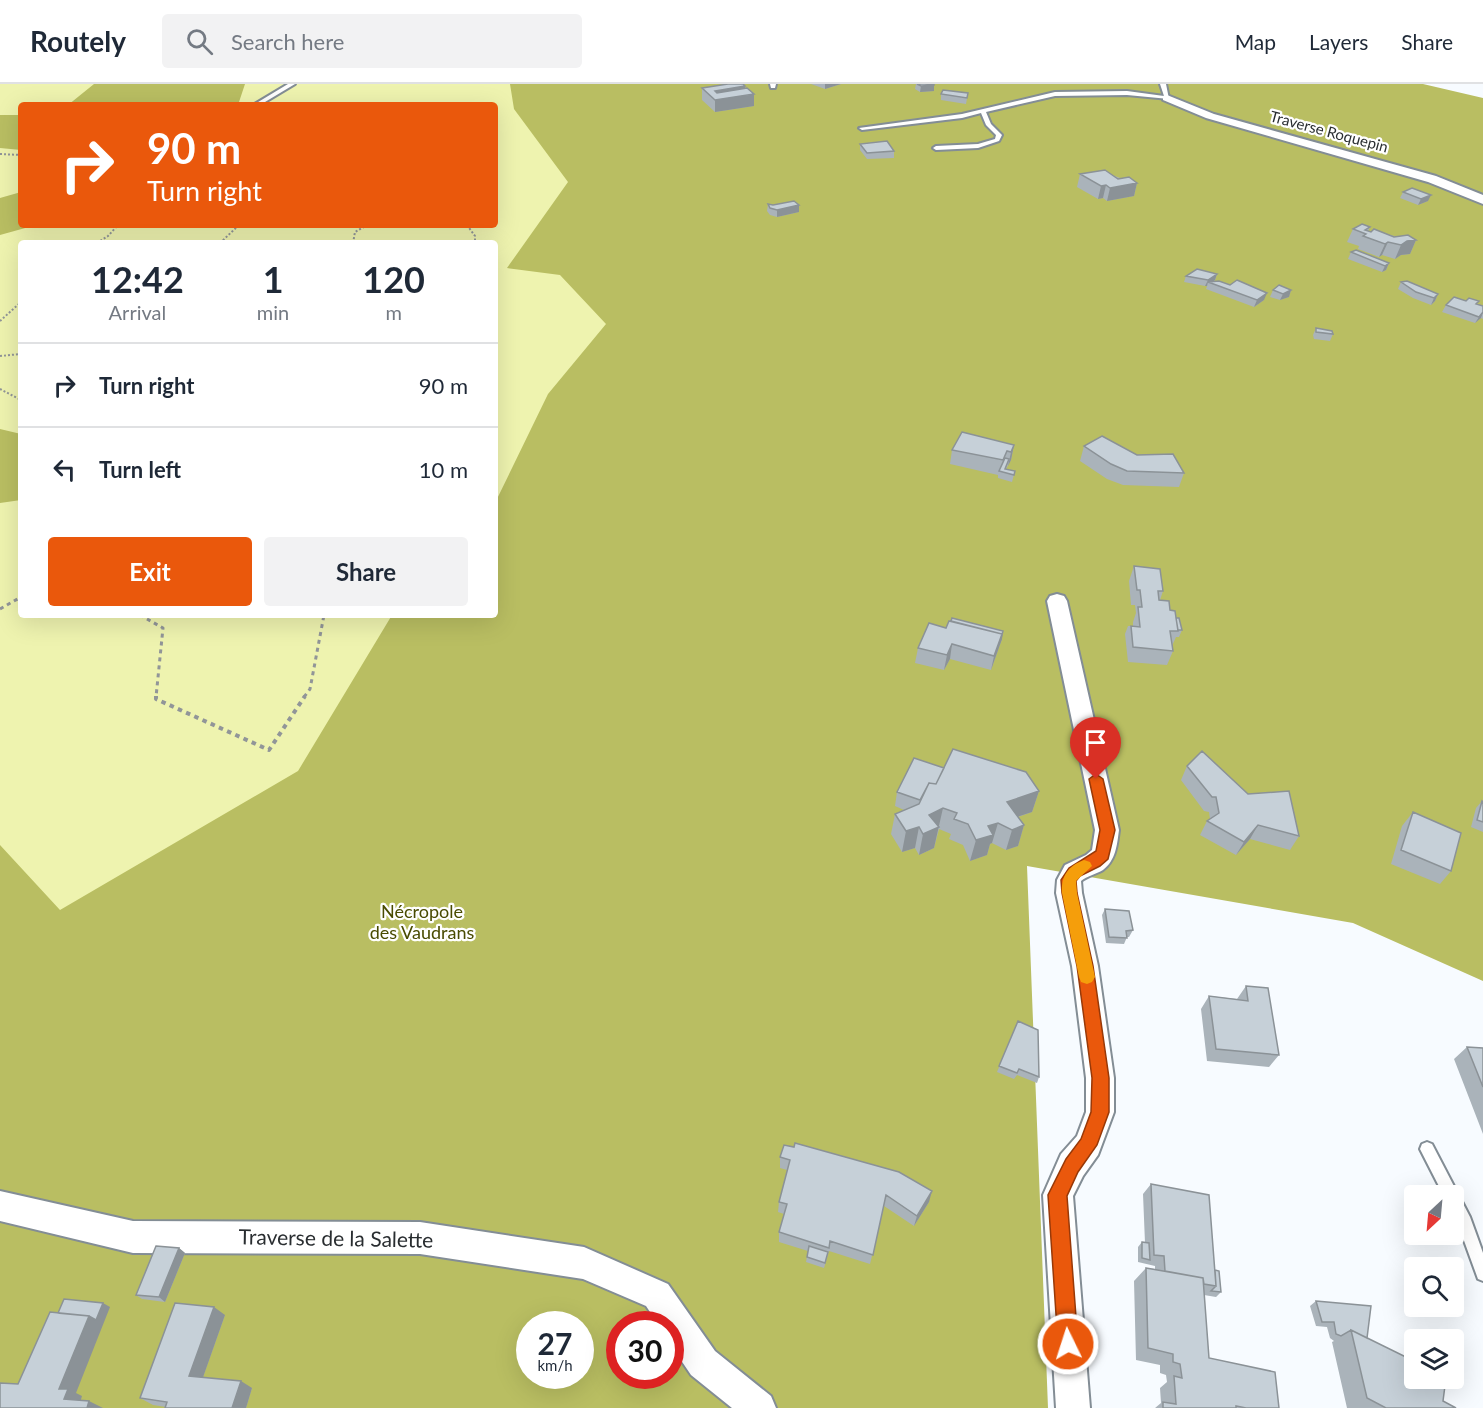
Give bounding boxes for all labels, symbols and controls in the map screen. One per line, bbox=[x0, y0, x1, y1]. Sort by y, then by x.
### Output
search box bbox=[162, 14, 582, 68]
text: Routely bbox=[30, 24, 126, 58]
icon: search bbox=[183, 25, 216, 58]
text: Search here bbox=[231, 28, 344, 55]
text: Map bbox=[1235, 29, 1276, 54]
text: Layers bbox=[1309, 29, 1368, 54]
text: Share bbox=[1401, 29, 1453, 54]
street label: Traverse Roquepin bbox=[1268, 107, 1390, 155]
text: 90 m bbox=[147, 123, 241, 173]
icon: right bbox=[48, 126, 126, 204]
text: Turn right bbox=[147, 174, 262, 207]
text: 12:42 bbox=[91, 257, 184, 301]
text: 1 bbox=[263, 257, 284, 301]
text: 120 bbox=[362, 257, 425, 301]
text: Arrival bbox=[109, 300, 166, 324]
text: min bbox=[257, 300, 289, 324]
text: m bbox=[385, 300, 402, 324]
icon: right bbox=[48, 369, 81, 402]
text: Turn right bbox=[99, 372, 194, 399]
text: 90 m bbox=[419, 372, 468, 399]
icon: left bbox=[48, 453, 81, 486]
text: Turn left bbox=[99, 456, 181, 483]
text: 10 m bbox=[419, 456, 468, 483]
button: Exit bbox=[48, 537, 252, 606]
button: Share bbox=[264, 537, 468, 606]
pin bbox=[1070, 717, 1121, 779]
icon: arrive bbox=[1079, 726, 1112, 759]
park label: Nécropole des Vaudrans bbox=[370, 900, 474, 943]
north arrow bbox=[1404, 1185, 1464, 1245]
map controls bbox=[1404, 1185, 1464, 1389]
street label: Traverse de la Salette bbox=[239, 1223, 434, 1252]
button: search bbox=[1404, 1257, 1464, 1317]
speed limit sign: 30 bbox=[606, 1311, 684, 1389]
position arrow bbox=[1036, 1312, 1100, 1376]
text: 27 bbox=[538, 1325, 572, 1361]
button: layers bbox=[1404, 1329, 1464, 1389]
text: km/h bbox=[537, 1356, 573, 1374]

